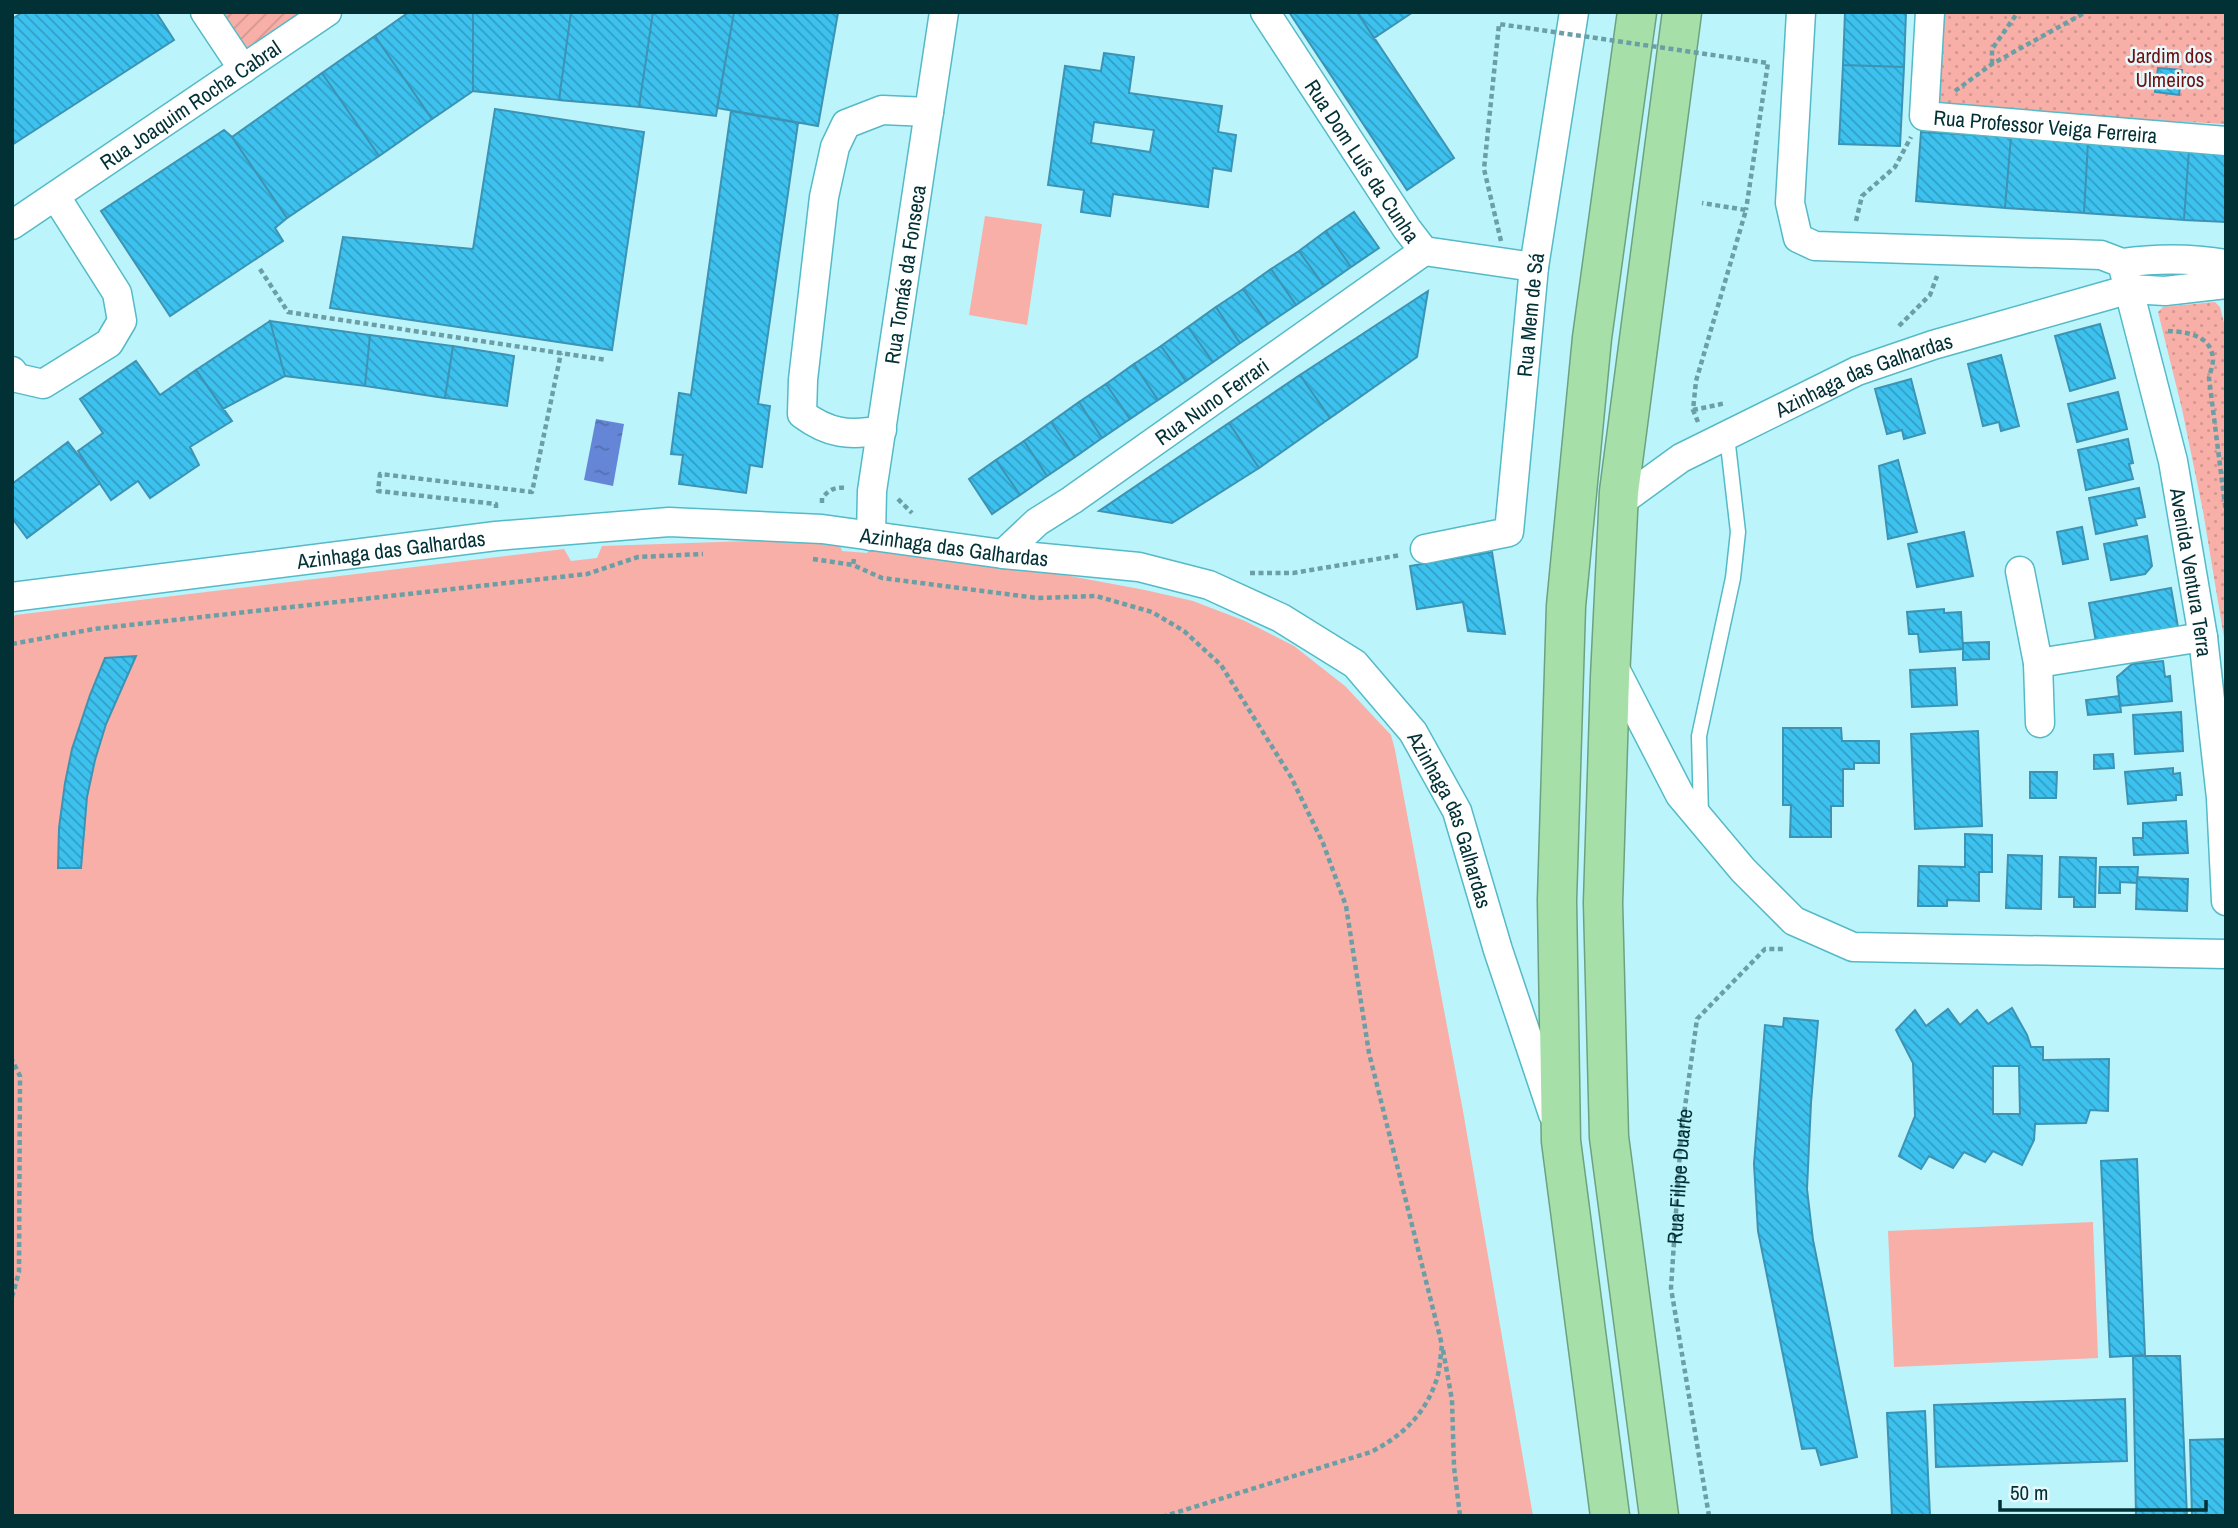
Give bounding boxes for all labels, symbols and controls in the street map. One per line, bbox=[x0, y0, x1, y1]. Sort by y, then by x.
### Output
street label: Rua Joaquim Rocha Cabral bbox=[94, 33, 286, 176]
park label: Jardim dos Ulmeiros bbox=[2127, 41, 2213, 94]
street label: Rua Dom Luís da Cunha bbox=[1298, 74, 1427, 249]
street label: Rua Professor Veiga Ferreira bbox=[1932, 102, 2159, 150]
street label: Rua Tomás da Fonseca bbox=[877, 182, 932, 366]
street label: Rua Mem de Sá bbox=[1509, 250, 1551, 378]
street label: Azinhaga das Galhardas bbox=[1769, 326, 1956, 424]
street label: Rua Nuno Ferrari bbox=[1149, 351, 1274, 452]
street label: Avenida Ventura Terra bbox=[2163, 485, 2220, 659]
street label: Azinhaga das Galhardas bbox=[857, 520, 1050, 573]
street label: Azinhaga das Galhardas bbox=[294, 523, 487, 576]
street label: Azinhaga das Galhardas bbox=[1400, 725, 1499, 912]
street label: Rua Filipe Duarte bbox=[1659, 1107, 1699, 1245]
scale bar bbox=[2000, 1468, 2206, 1512]
text: 50 m bbox=[2010, 1478, 2048, 1507]

